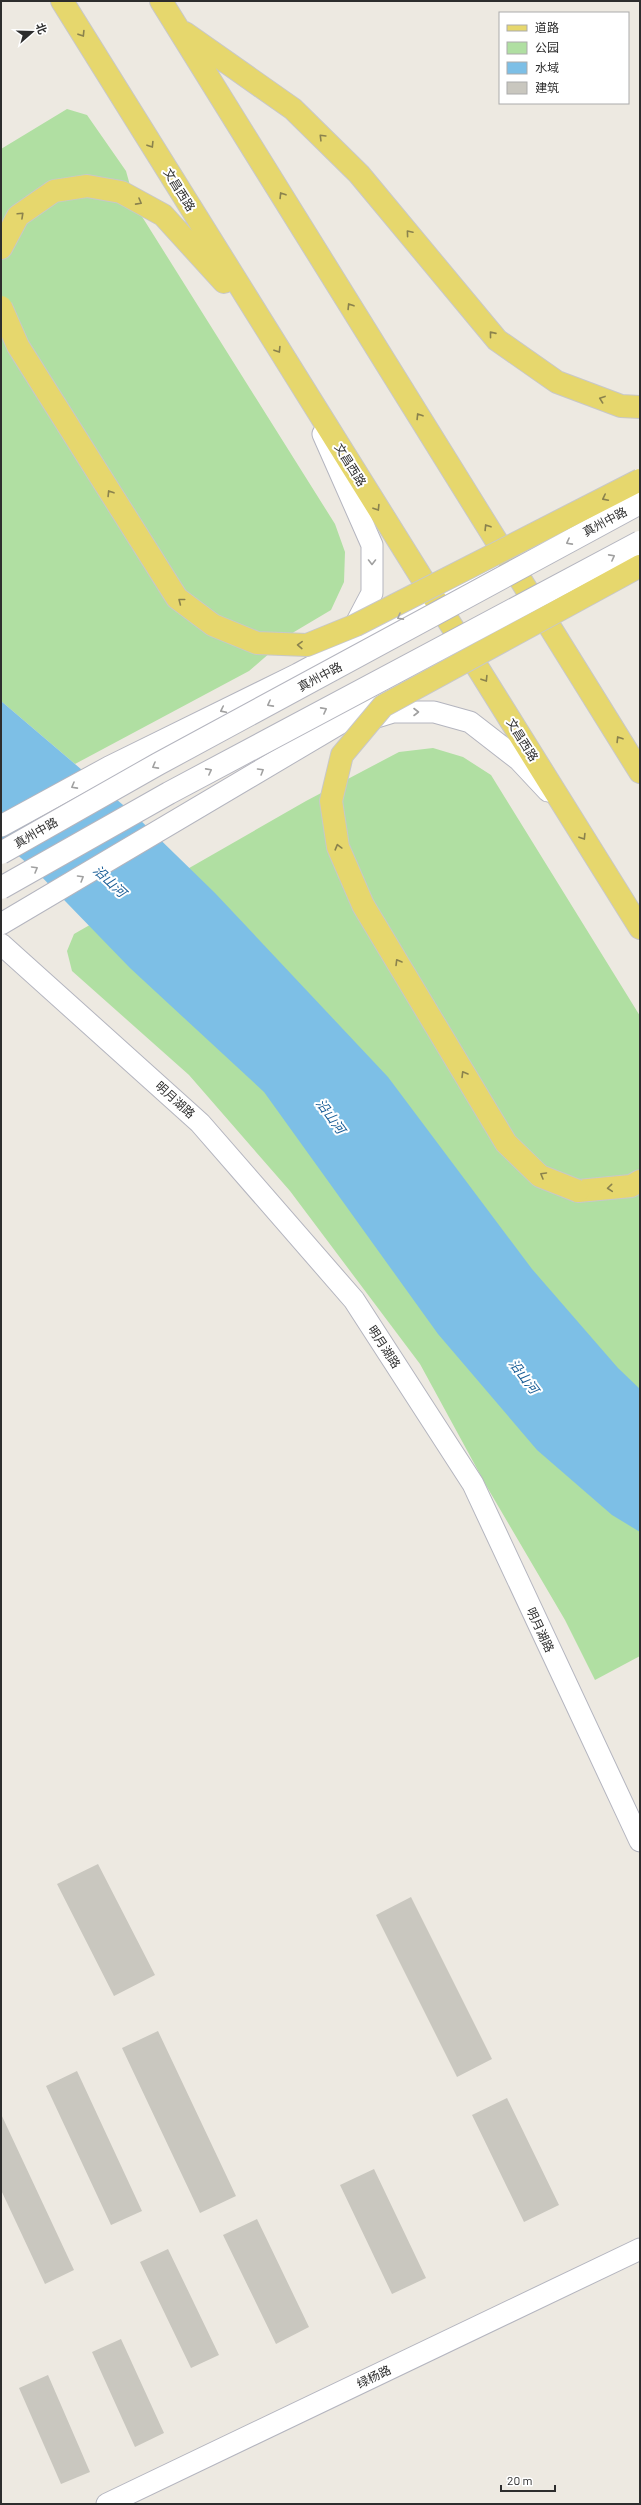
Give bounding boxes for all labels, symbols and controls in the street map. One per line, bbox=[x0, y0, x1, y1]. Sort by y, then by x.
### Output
north arrow bbox=[12, 12, 52, 52]
legend bbox=[499, 12, 629, 104]
text: 道路 bbox=[535, 20, 559, 34]
text: 北 bbox=[34, 21, 50, 36]
one-way arrow bbox=[78, 30, 85, 37]
text: 公园 bbox=[535, 40, 559, 54]
text: 水域 bbox=[535, 60, 559, 74]
text: 建筑 bbox=[535, 80, 559, 94]
one-way arrow bbox=[319, 134, 327, 142]
one-way arrow bbox=[146, 141, 153, 148]
street label: 文昌西路 bbox=[161, 165, 199, 214]
one-way arrow bbox=[279, 192, 286, 199]
one-way arrow bbox=[135, 198, 142, 205]
one-way arrow bbox=[16, 212, 24, 220]
one-way arrow bbox=[407, 231, 414, 238]
one-way arrow bbox=[347, 303, 355, 310]
one-way arrow bbox=[489, 331, 496, 338]
one-way arrow bbox=[273, 346, 280, 353]
one-way arrow bbox=[599, 395, 606, 403]
one-way arrow bbox=[416, 413, 423, 420]
street label: 文昌西路 bbox=[332, 440, 370, 489]
one-way arrow bbox=[108, 490, 115, 497]
one-way arrow bbox=[602, 493, 609, 500]
one-way arrow bbox=[373, 504, 380, 511]
street label: 真州中路 bbox=[580, 504, 629, 539]
one-way arrow bbox=[484, 524, 492, 531]
one-way arrow bbox=[566, 537, 573, 545]
one-way arrow bbox=[608, 554, 615, 562]
one-way arrow bbox=[368, 559, 376, 565]
one-way arrow bbox=[179, 599, 186, 606]
one-way arrow bbox=[397, 613, 404, 620]
one-way arrow bbox=[297, 641, 303, 649]
street label: 真州中路 bbox=[295, 659, 344, 694]
one-way arrow bbox=[480, 675, 487, 682]
one-way arrow bbox=[267, 699, 274, 706]
one-way arrow bbox=[220, 705, 227, 713]
one-way arrow bbox=[320, 707, 327, 715]
one-way arrow bbox=[413, 708, 419, 716]
street label: 文昌西路 bbox=[504, 715, 542, 764]
one-way arrow bbox=[617, 736, 624, 743]
one-way arrow bbox=[152, 761, 160, 768]
one-way arrow bbox=[205, 768, 212, 776]
one-way arrow bbox=[257, 769, 264, 776]
one-way arrow bbox=[71, 781, 79, 788]
street label: 真州中路 bbox=[11, 814, 60, 850]
one-way arrow bbox=[578, 833, 586, 840]
one-way arrow bbox=[335, 844, 343, 850]
water label: 沿山河 bbox=[90, 862, 132, 902]
one-way arrow bbox=[31, 867, 38, 874]
one-way arrow bbox=[77, 876, 84, 883]
one-way arrow bbox=[395, 959, 402, 966]
one-way arrow bbox=[462, 1071, 469, 1078]
street label: 明月湖路 bbox=[153, 1078, 198, 1121]
water label: 沿山河 bbox=[313, 1096, 351, 1139]
one-way arrow bbox=[540, 1173, 547, 1180]
one-way arrow bbox=[607, 1184, 613, 1193]
street label: 明月湖路 bbox=[366, 1323, 404, 1370]
water label: 沿山河 bbox=[506, 1356, 544, 1399]
street label: 明月湖路 bbox=[524, 1605, 557, 1654]
street label: 绿杨路 bbox=[354, 2362, 393, 2390]
scale bar bbox=[501, 2467, 555, 2493]
text: 20 m bbox=[507, 2473, 533, 2487]

